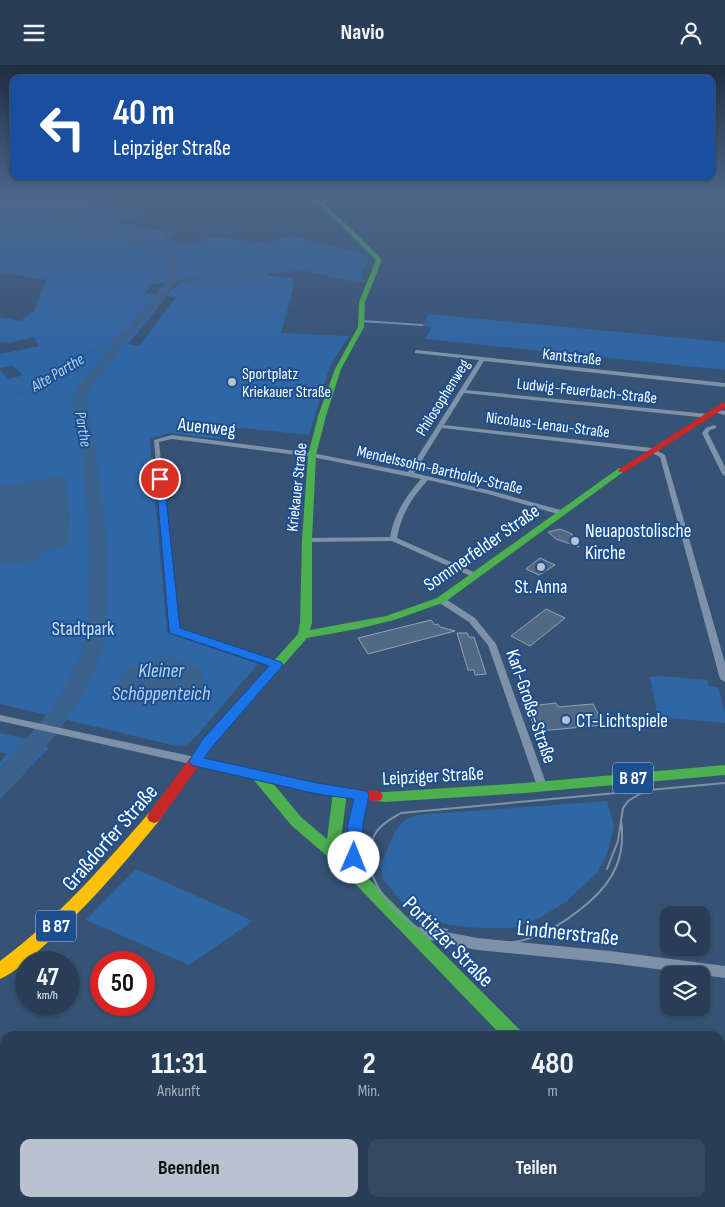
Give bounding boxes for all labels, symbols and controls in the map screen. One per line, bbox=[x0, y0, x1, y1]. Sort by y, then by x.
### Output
icon: menu bbox=[20, 19, 48, 47]
text: Navio bbox=[341, 19, 384, 46]
icon: person bbox=[677, 19, 705, 47]
text: 40 m bbox=[113, 92, 175, 135]
icon: left bbox=[30, 95, 95, 160]
text: Leipziger Straße bbox=[113, 135, 231, 162]
street label: Kantstraße bbox=[541, 345, 602, 370]
water label: Alte Parthe bbox=[27, 350, 88, 397]
street label: Philosophenweg bbox=[412, 356, 474, 440]
place label: Sportplatz Kriekauer Straße bbox=[242, 365, 331, 402]
street label: Ludwig-Feuerbach-Straße bbox=[516, 375, 658, 408]
marker: Sportplatz Kriekauer Straße bbox=[226, 376, 238, 388]
street label: Nicolaus-Lenau-Straße bbox=[485, 408, 611, 443]
water label: Parthe bbox=[70, 410, 95, 448]
street label: Auenweg bbox=[176, 413, 237, 442]
street label: Kriekauer Straße bbox=[283, 442, 312, 532]
street label: Mendelssohn-Bartholdy-Straße bbox=[355, 442, 524, 499]
pin bbox=[139, 458, 181, 500]
icon: arrive bbox=[146, 465, 174, 493]
street label: Sommerfelder Straße bbox=[420, 500, 544, 597]
place label: Neuapostolische Kirche bbox=[585, 520, 691, 565]
marker: Neuapostolische Kirche bbox=[569, 535, 581, 547]
marker: St. Anna bbox=[535, 561, 547, 573]
place label: St. Anna bbox=[515, 576, 567, 599]
park label: Stadtpark bbox=[52, 618, 115, 641]
street label: Karl-Große-Straße bbox=[500, 647, 561, 766]
water label: Kleiner Schöppenteich bbox=[112, 659, 210, 706]
place label: CT-Lichtspiele bbox=[576, 710, 668, 733]
marker: CT-Lichtspiele bbox=[560, 714, 572, 726]
street label: Leipziger Straße bbox=[382, 762, 484, 791]
road number: B 87 bbox=[613, 763, 653, 793]
street label: Graßdorfer Straße bbox=[56, 779, 164, 897]
position arrow bbox=[327, 831, 379, 883]
street label: Portitzer Straße bbox=[397, 891, 499, 993]
map controls bbox=[660, 906, 710, 1016]
button: search bbox=[660, 906, 710, 956]
road number: B 87 bbox=[36, 911, 76, 941]
street label: Lindnerstraße bbox=[516, 915, 620, 952]
speed limit sign: 50 bbox=[90, 951, 155, 1016]
text: 47 bbox=[36, 962, 59, 993]
button: layers bbox=[660, 966, 710, 1016]
text: km/h bbox=[37, 988, 58, 1003]
text: 11:31 bbox=[151, 1046, 207, 1082]
text: 2 bbox=[362, 1046, 376, 1082]
text: 480 bbox=[531, 1046, 574, 1082]
text: Ankunft bbox=[157, 1082, 200, 1101]
text: Min. bbox=[358, 1082, 380, 1101]
text: m bbox=[547, 1082, 558, 1101]
button: Beenden bbox=[20, 1139, 358, 1197]
button: Teilen bbox=[368, 1139, 705, 1197]

